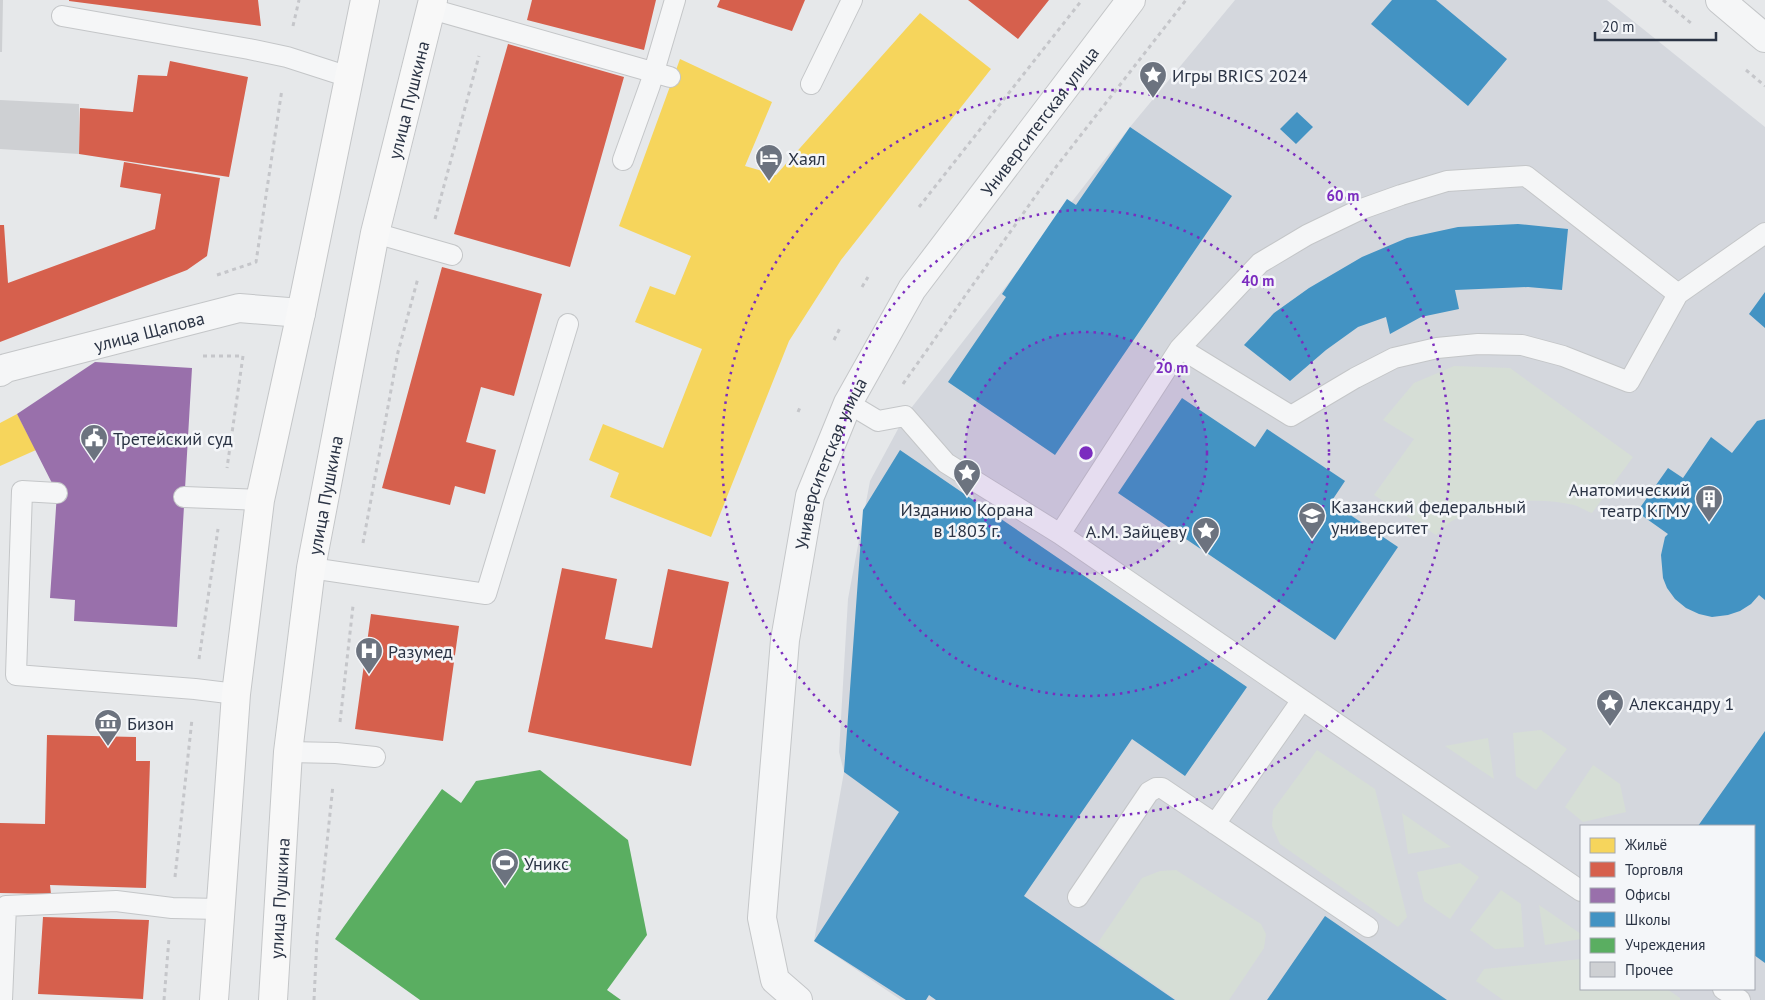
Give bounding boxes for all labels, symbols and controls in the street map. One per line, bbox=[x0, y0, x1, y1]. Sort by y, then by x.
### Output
scale bar bbox=[1595, 10, 1716, 42]
text: 20 m bbox=[1602, 17, 1635, 36]
street label: улица Пушкина bbox=[382, 38, 434, 162]
street label: Университетская улица bbox=[975, 41, 1104, 201]
place icon: Игры BRICS 2024 bbox=[1138, 60, 1168, 99]
place label: Игры BRICS 2024 bbox=[1172, 64, 1308, 87]
hotel icon: Хаял bbox=[754, 143, 784, 182]
place label: Хаял bbox=[788, 147, 826, 170]
text: 60 m bbox=[1327, 186, 1359, 205]
text: 40 m bbox=[1242, 271, 1274, 290]
street label: улица Щапова bbox=[91, 306, 207, 356]
text: 20 m bbox=[1156, 358, 1188, 377]
street label: Университетская улица bbox=[789, 373, 872, 551]
public building icon: Третейский суд bbox=[79, 423, 109, 462]
place label: Третейский суд bbox=[113, 427, 233, 450]
street label: улица Пушкина bbox=[302, 433, 348, 557]
centre of rings bbox=[1077, 444, 1095, 462]
place icon: Изданию Корана в 1803 г. bbox=[952, 458, 982, 497]
place label: Анатомический театр КГМУ bbox=[1569, 478, 1690, 522]
building icon: Анатомический театр КГМУ bbox=[1694, 484, 1724, 523]
place label: Казанский федеральный университет bbox=[1331, 495, 1526, 539]
place label: Изданию Корана в 1803 г. bbox=[901, 498, 1033, 542]
school or university icon: Казанский федеральный университет bbox=[1297, 501, 1327, 540]
place icon: А.М. Зайцеву bbox=[1191, 516, 1221, 555]
place label: А.М. Зайцеву bbox=[1086, 520, 1188, 543]
hospital icon: Разумед bbox=[354, 636, 384, 675]
place label: Разумед bbox=[388, 640, 453, 663]
place icon: Александру 1 bbox=[1595, 688, 1625, 727]
place label: Александру 1 bbox=[1629, 692, 1734, 715]
museum icon: Бизон bbox=[93, 708, 123, 747]
place label: Бизон bbox=[127, 712, 174, 735]
legend bbox=[1580, 825, 1755, 990]
text: Жильё bbox=[1624, 835, 1667, 854]
street label: улица Пушкина bbox=[264, 837, 294, 959]
sports icon: Уникс bbox=[490, 848, 520, 887]
place label: Уникс bbox=[524, 852, 569, 875]
text: Торговля bbox=[1625, 860, 1683, 879]
text: Офисы bbox=[1625, 885, 1670, 904]
text: Школы bbox=[1625, 910, 1671, 929]
text: Учреждения bbox=[1625, 935, 1705, 954]
text: Прочее bbox=[1625, 960, 1673, 979]

